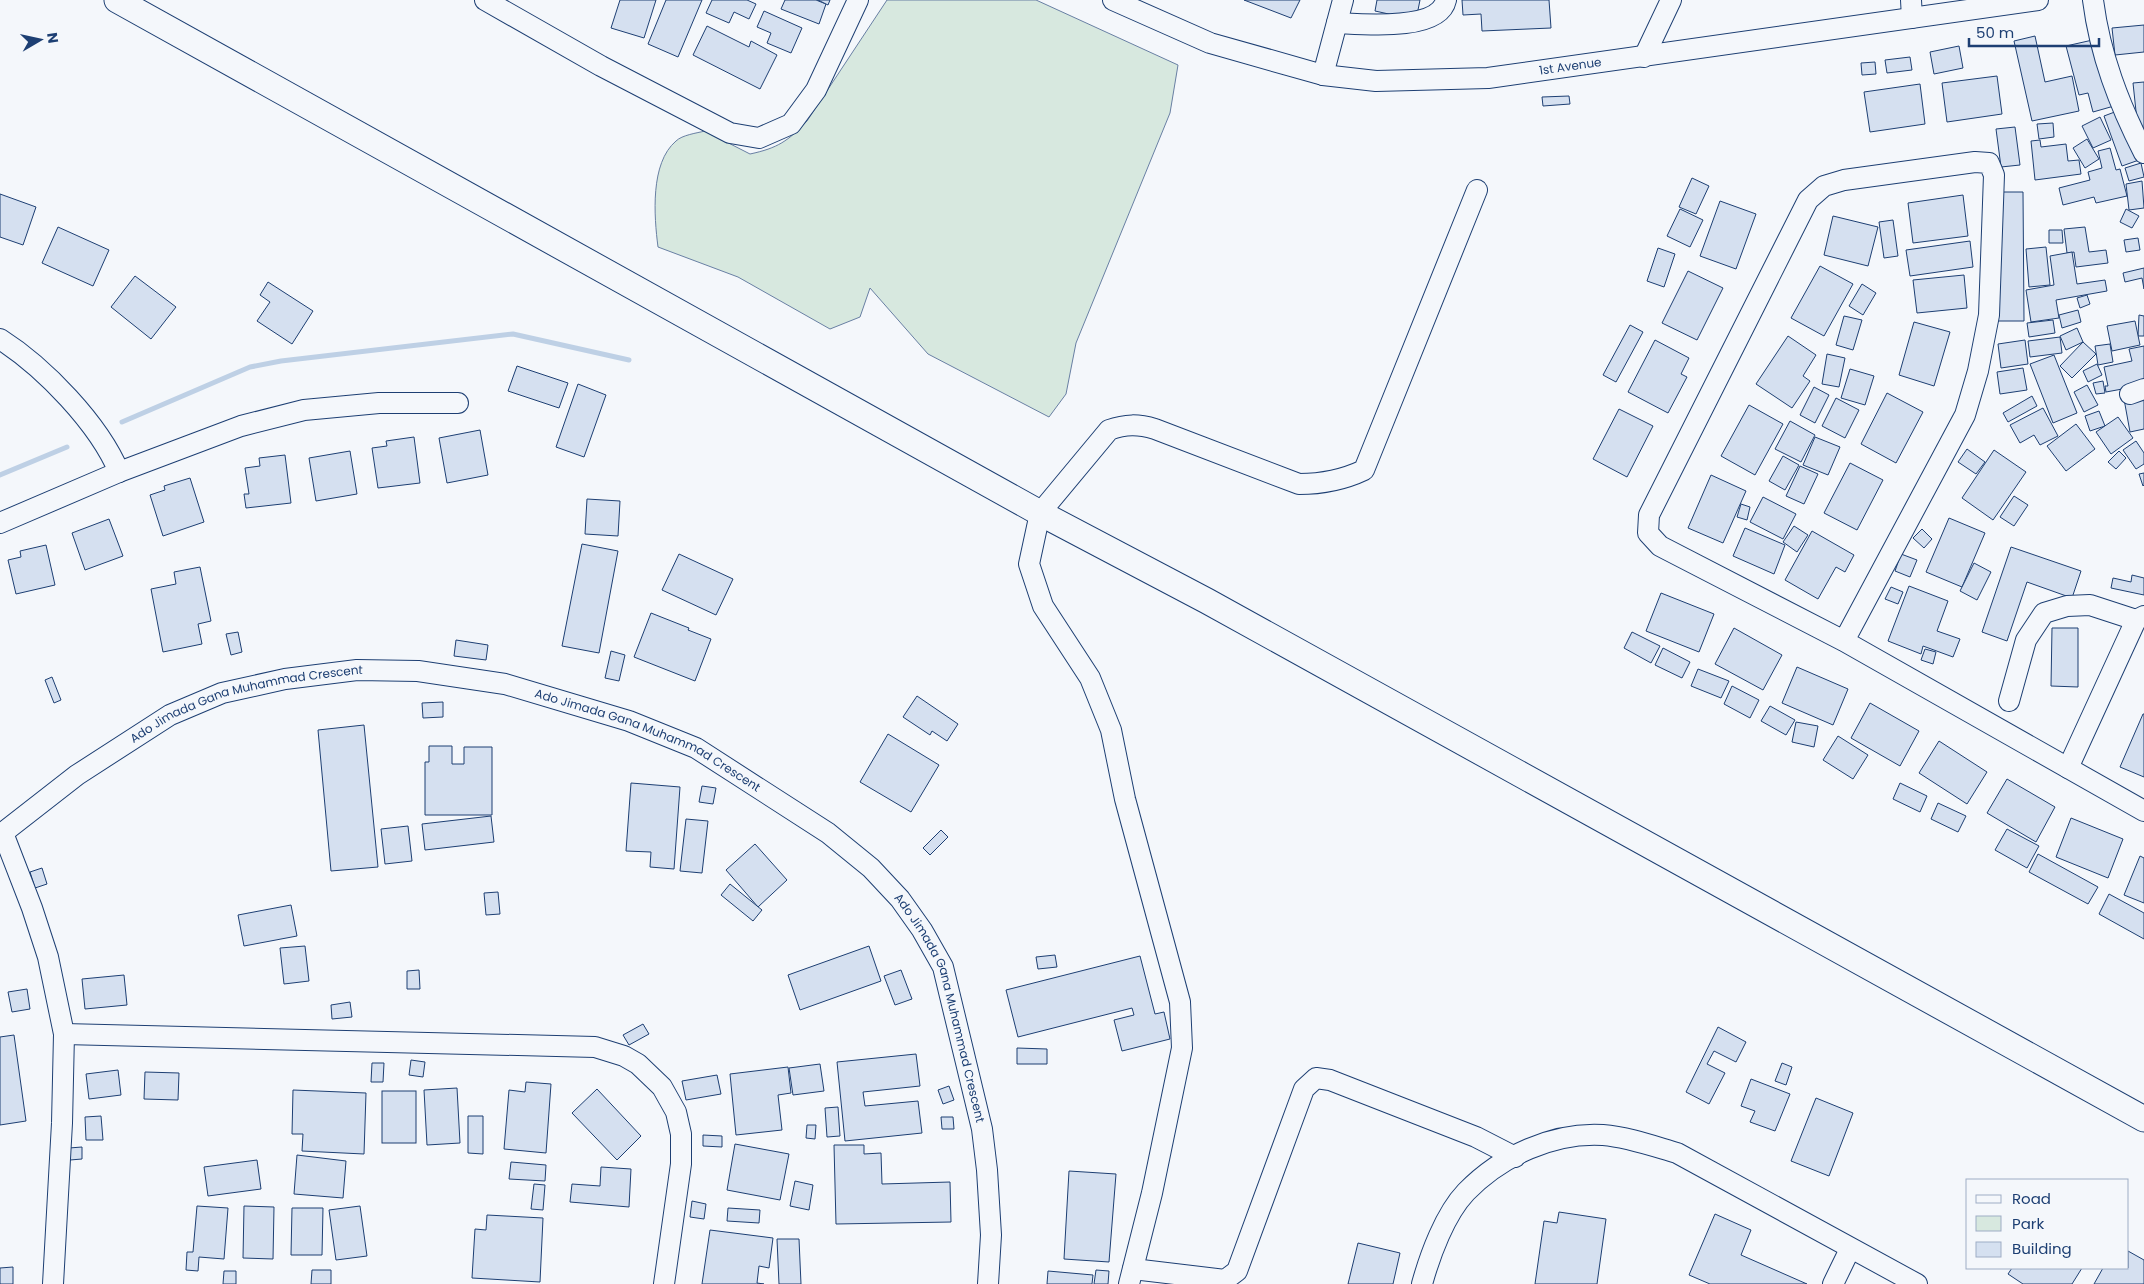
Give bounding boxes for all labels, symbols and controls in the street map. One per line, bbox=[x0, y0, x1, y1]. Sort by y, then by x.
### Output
north arrow bbox=[15, 15, 65, 65]
scale bar bbox=[1969, 15, 2099, 47]
text: 50 m bbox=[1976, 22, 2014, 43]
text: N bbox=[42, 31, 64, 45]
street label: 1st Avenue bbox=[1538, 53, 1602, 79]
street label: Ado Jimada Gana Muhammad Crescent bbox=[127, 661, 363, 747]
street label: Ado Jimada Gana Muhammad Crescent bbox=[533, 684, 764, 795]
street label: Ado Jimada Gana Muhammad Crescent bbox=[891, 889, 989, 1124]
legend bbox=[1966, 1179, 2129, 1269]
text: Road bbox=[2012, 1188, 2051, 1209]
text: Park bbox=[2012, 1213, 2044, 1234]
text: Building bbox=[2012, 1238, 2072, 1259]

